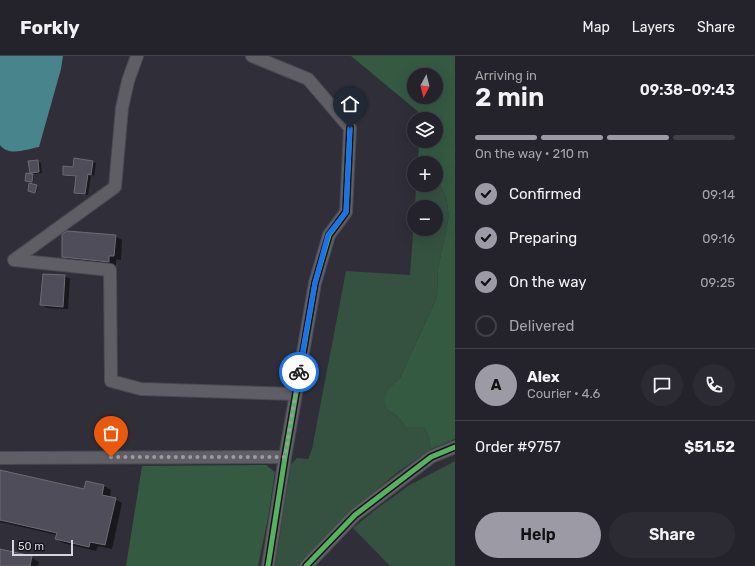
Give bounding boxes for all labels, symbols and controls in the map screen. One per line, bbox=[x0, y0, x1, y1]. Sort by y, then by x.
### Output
text: Forkly bbox=[20, 16, 80, 39]
text: Map bbox=[583, 19, 610, 36]
text: Layers bbox=[632, 19, 675, 36]
text: Share bbox=[697, 19, 735, 36]
north arrow bbox=[407, 68, 443, 104]
map controls bbox=[407, 68, 443, 236]
text: Arriving in bbox=[475, 68, 537, 83]
text: 09:38–09:43 bbox=[640, 81, 735, 99]
text: 2 min bbox=[475, 82, 544, 113]
pin bbox=[333, 87, 367, 128]
icon: home bbox=[339, 93, 361, 115]
button: layers bbox=[407, 112, 443, 148]
text: On the way · 210 m bbox=[475, 146, 589, 161]
button: + bbox=[407, 156, 443, 192]
icon: check bbox=[475, 183, 497, 205]
text: Confirmed bbox=[509, 185, 581, 203]
text: 09:14 bbox=[702, 187, 735, 202]
button: − bbox=[407, 200, 443, 236]
icon: check bbox=[475, 227, 497, 249]
text: Preparing bbox=[509, 229, 577, 247]
text: 09:16 bbox=[702, 231, 735, 246]
icon: check bbox=[475, 271, 497, 293]
text: On the way bbox=[509, 273, 587, 291]
text: 09:25 bbox=[700, 275, 735, 290]
text: Delivered bbox=[509, 317, 574, 335]
courier bbox=[279, 352, 319, 392]
icon: bike bbox=[288, 361, 310, 383]
button: chat bbox=[641, 364, 683, 406]
button: phone bbox=[693, 364, 735, 406]
text: Alex bbox=[527, 368, 560, 386]
text: A bbox=[491, 376, 501, 394]
text: Courier · 4.6 bbox=[527, 386, 600, 401]
pin bbox=[94, 416, 128, 457]
icon: bag bbox=[100, 422, 122, 444]
text: Order #9757 bbox=[475, 438, 561, 456]
text: $51.52 bbox=[684, 438, 735, 456]
button: Help bbox=[475, 512, 601, 558]
button: Share bbox=[609, 512, 735, 558]
scale bar bbox=[12, 538, 73, 557]
text: 50 m bbox=[18, 540, 44, 553]

